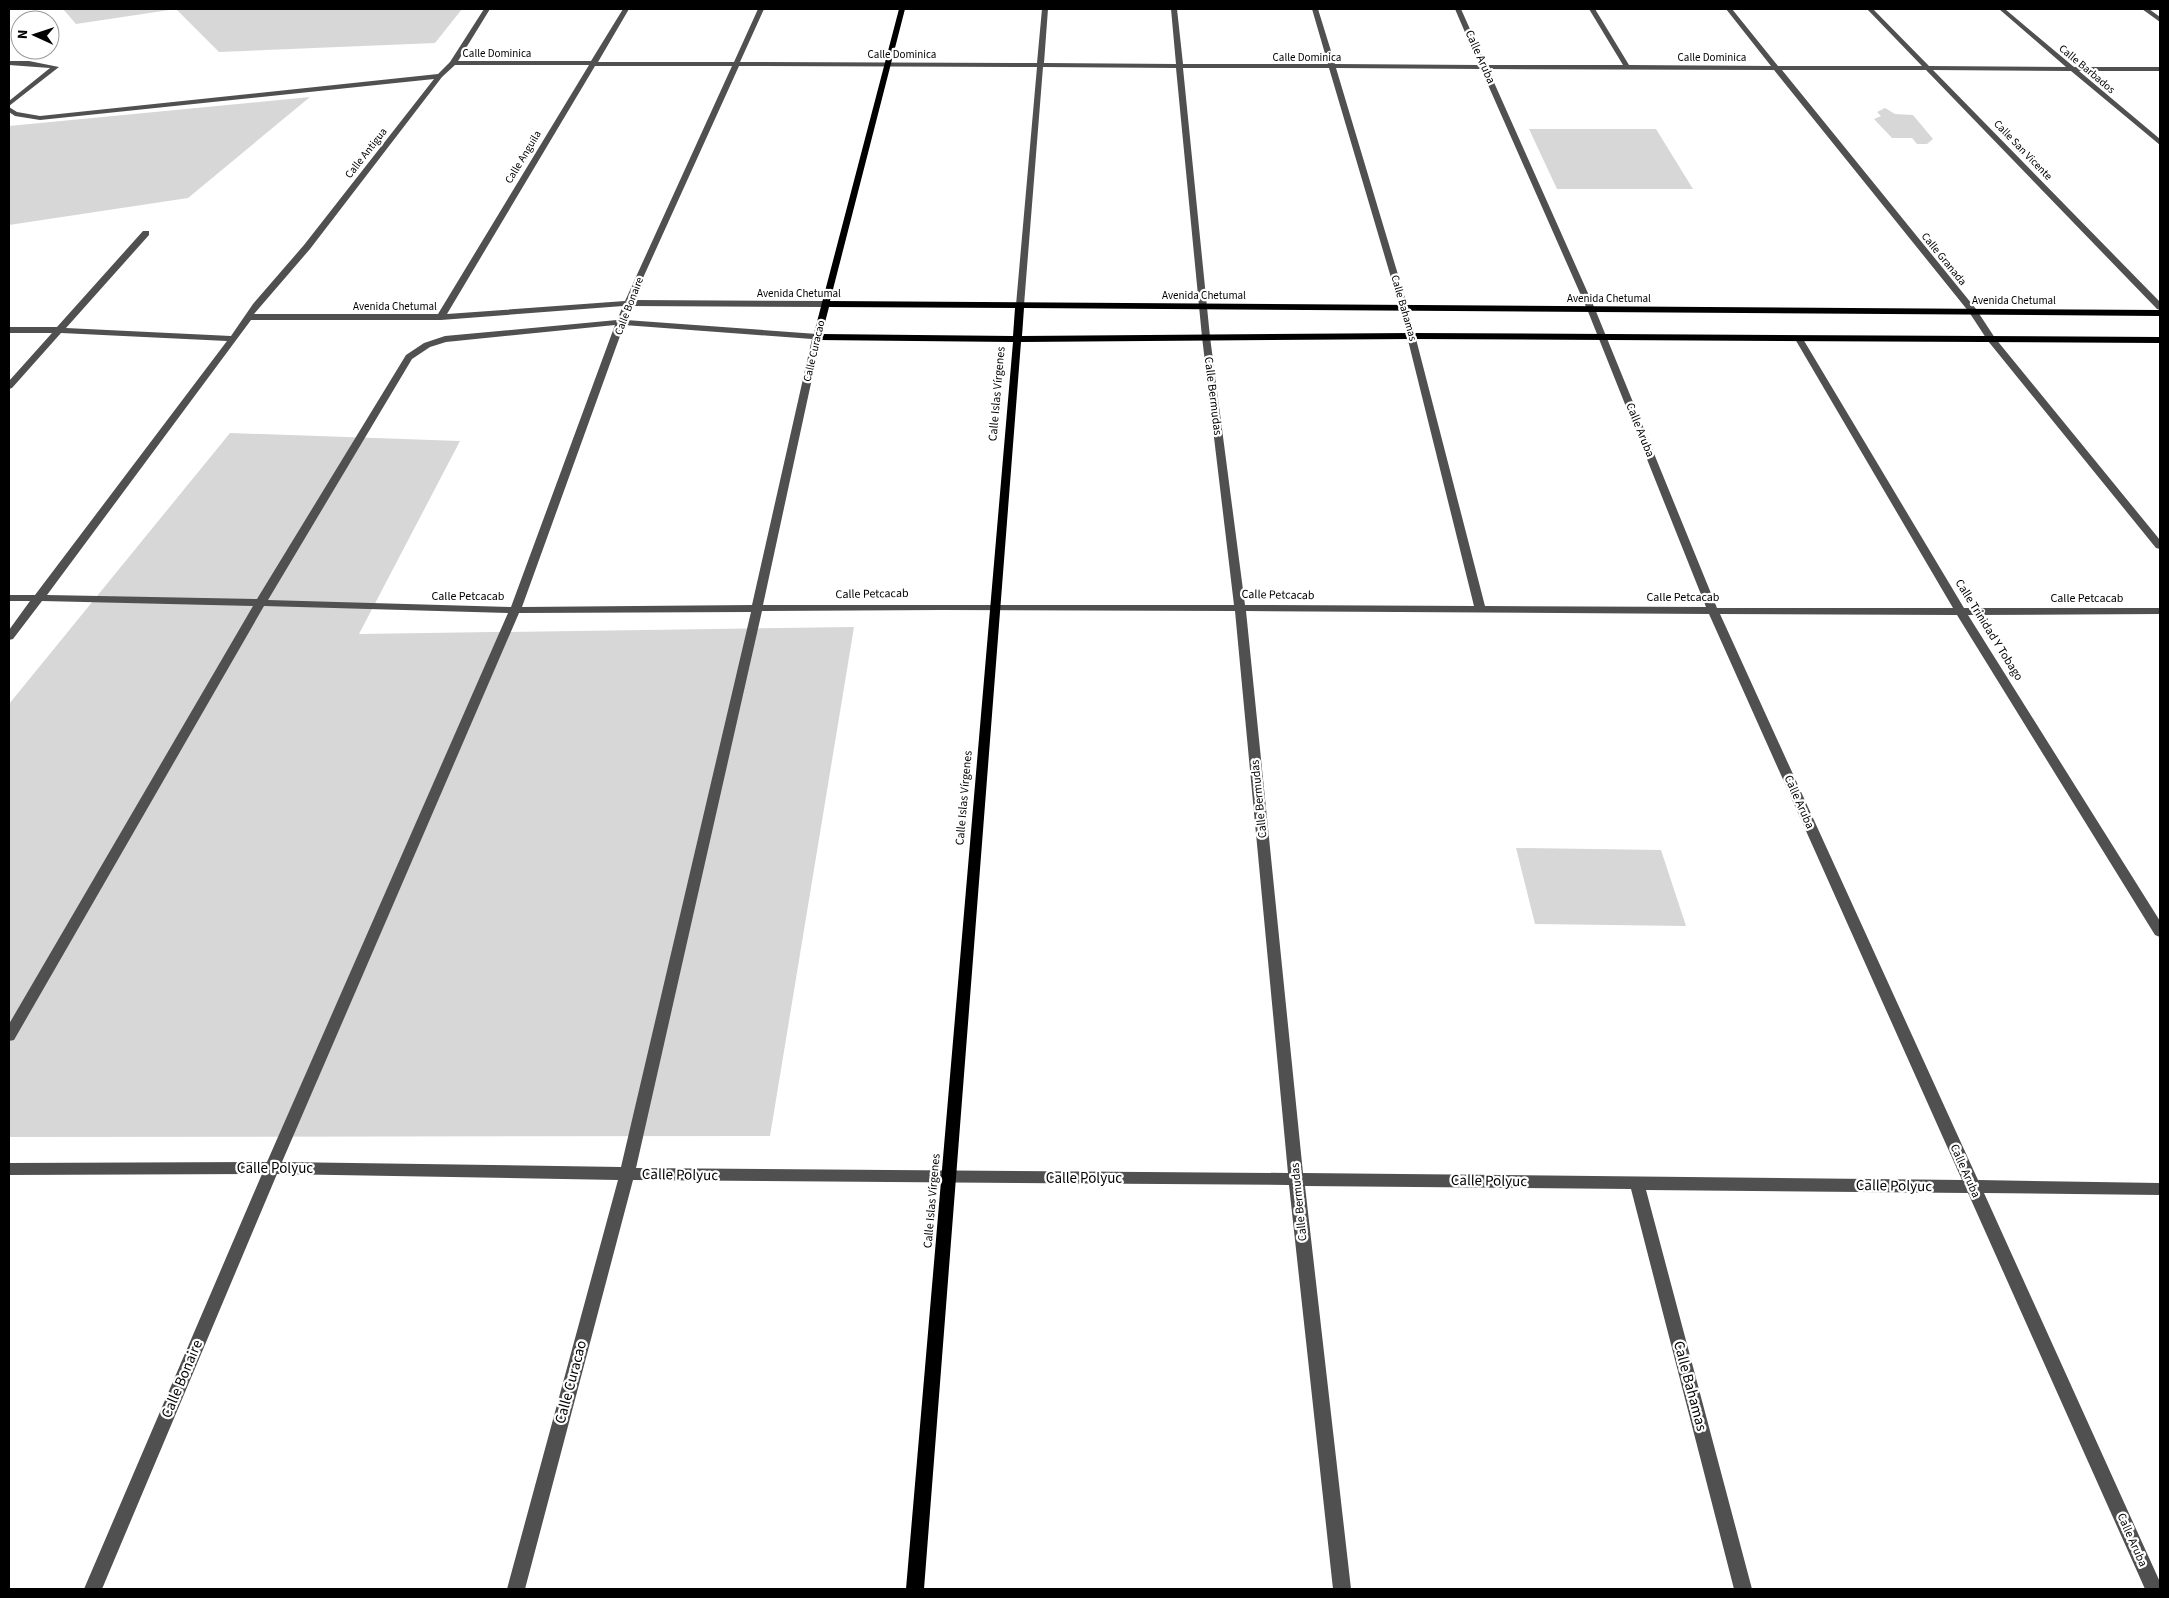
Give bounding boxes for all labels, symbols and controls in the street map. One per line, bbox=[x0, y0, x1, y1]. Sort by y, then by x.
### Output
north arrow bbox=[10, 10, 60, 60]
street label: Calle Aruba bbox=[1461, 27, 1499, 87]
text: N bbox=[13, 29, 33, 40]
street label: Calle Barbados bbox=[2056, 41, 2119, 97]
street label: Calle Dominica bbox=[463, 46, 531, 61]
street label: Calle Dominica bbox=[868, 47, 936, 62]
street label: Calle Dominica bbox=[1273, 50, 1341, 65]
street label: Calle Dominica bbox=[1678, 50, 1746, 65]
street label: Calle San Vicente bbox=[1990, 117, 2056, 184]
street label: Calle Antigua bbox=[341, 125, 391, 181]
street label: Calle Anguila bbox=[501, 128, 545, 186]
street label: Calle Granada bbox=[1918, 229, 1970, 289]
street label: Calle Bahamas bbox=[1387, 273, 1421, 343]
street label: Calle Bonaire bbox=[611, 274, 647, 337]
street label: Avenida Chetumal bbox=[757, 286, 841, 301]
street label: Avenida Chetumal bbox=[1162, 288, 1246, 303]
street label: Avenida Chetumal bbox=[1567, 291, 1651, 306]
street label: Avenida Chetumal bbox=[1972, 293, 2056, 308]
street label: Avenida Chetumal bbox=[353, 299, 437, 314]
street label: Calle Curacao bbox=[800, 319, 828, 383]
street label: Calle Islas Vírgenes bbox=[984, 346, 1010, 442]
street label: Calle Bermudas bbox=[1200, 356, 1226, 436]
street label: Calle Aruba bbox=[1621, 400, 1659, 460]
street label: Calle Trinidad Y Tobago bbox=[1951, 576, 2027, 684]
street label: Calle Petcacab bbox=[835, 585, 909, 603]
street label: Calle Petcacab bbox=[1241, 586, 1315, 604]
street label: Calle Petcacab bbox=[431, 588, 505, 605]
street label: Calle Petcacab bbox=[1646, 589, 1720, 606]
street label: Calle Petcacab bbox=[2050, 590, 2124, 607]
street label: Calle Islas Vírgenes bbox=[951, 750, 977, 846]
street label: Calle Bermudas bbox=[1246, 759, 1272, 839]
street label: Calle Aruba bbox=[1780, 772, 1818, 832]
street label: Calle Aruba bbox=[1946, 1141, 1984, 1201]
street label: Calle Islas Vírgenes bbox=[919, 1153, 945, 1249]
street label: Calle Polyuc bbox=[237, 1158, 313, 1179]
street label: Calle Bermudas bbox=[1286, 1162, 1312, 1242]
street label: Calle Polyuc bbox=[642, 1164, 718, 1186]
street label: Calle Polyuc bbox=[1046, 1168, 1122, 1189]
street label: Calle Polyuc bbox=[1451, 1170, 1527, 1192]
street label: Calle Polyuc bbox=[1856, 1175, 1932, 1197]
street label: Calle Bonaire bbox=[156, 1337, 208, 1421]
street label: Calle Curacao bbox=[550, 1338, 592, 1426]
street label: Calle Bahamas bbox=[1668, 1339, 1712, 1433]
street label: Calle Aruba bbox=[2113, 1510, 2151, 1570]

